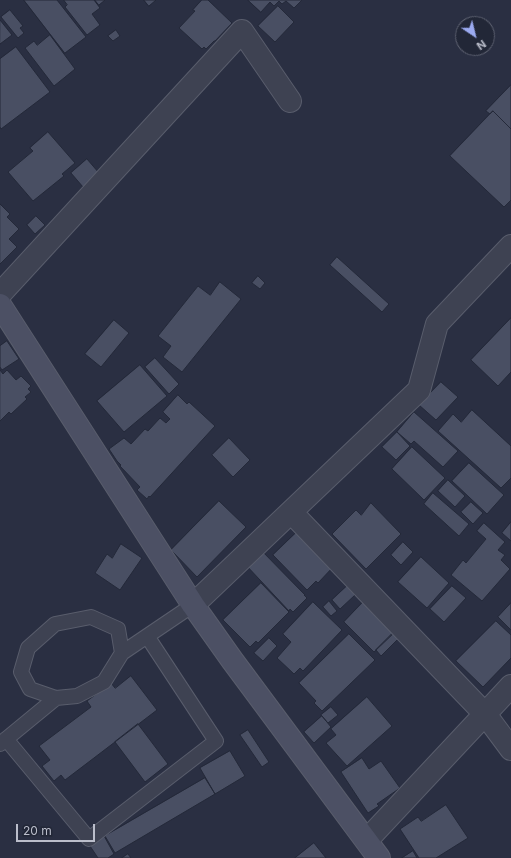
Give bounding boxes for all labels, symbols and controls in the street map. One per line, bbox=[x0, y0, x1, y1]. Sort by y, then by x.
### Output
north arrow bbox=[455, 16, 495, 56]
text: N bbox=[474, 37, 489, 53]
scale bar bbox=[18, 816, 97, 842]
text: 20 m bbox=[23, 823, 52, 838]

